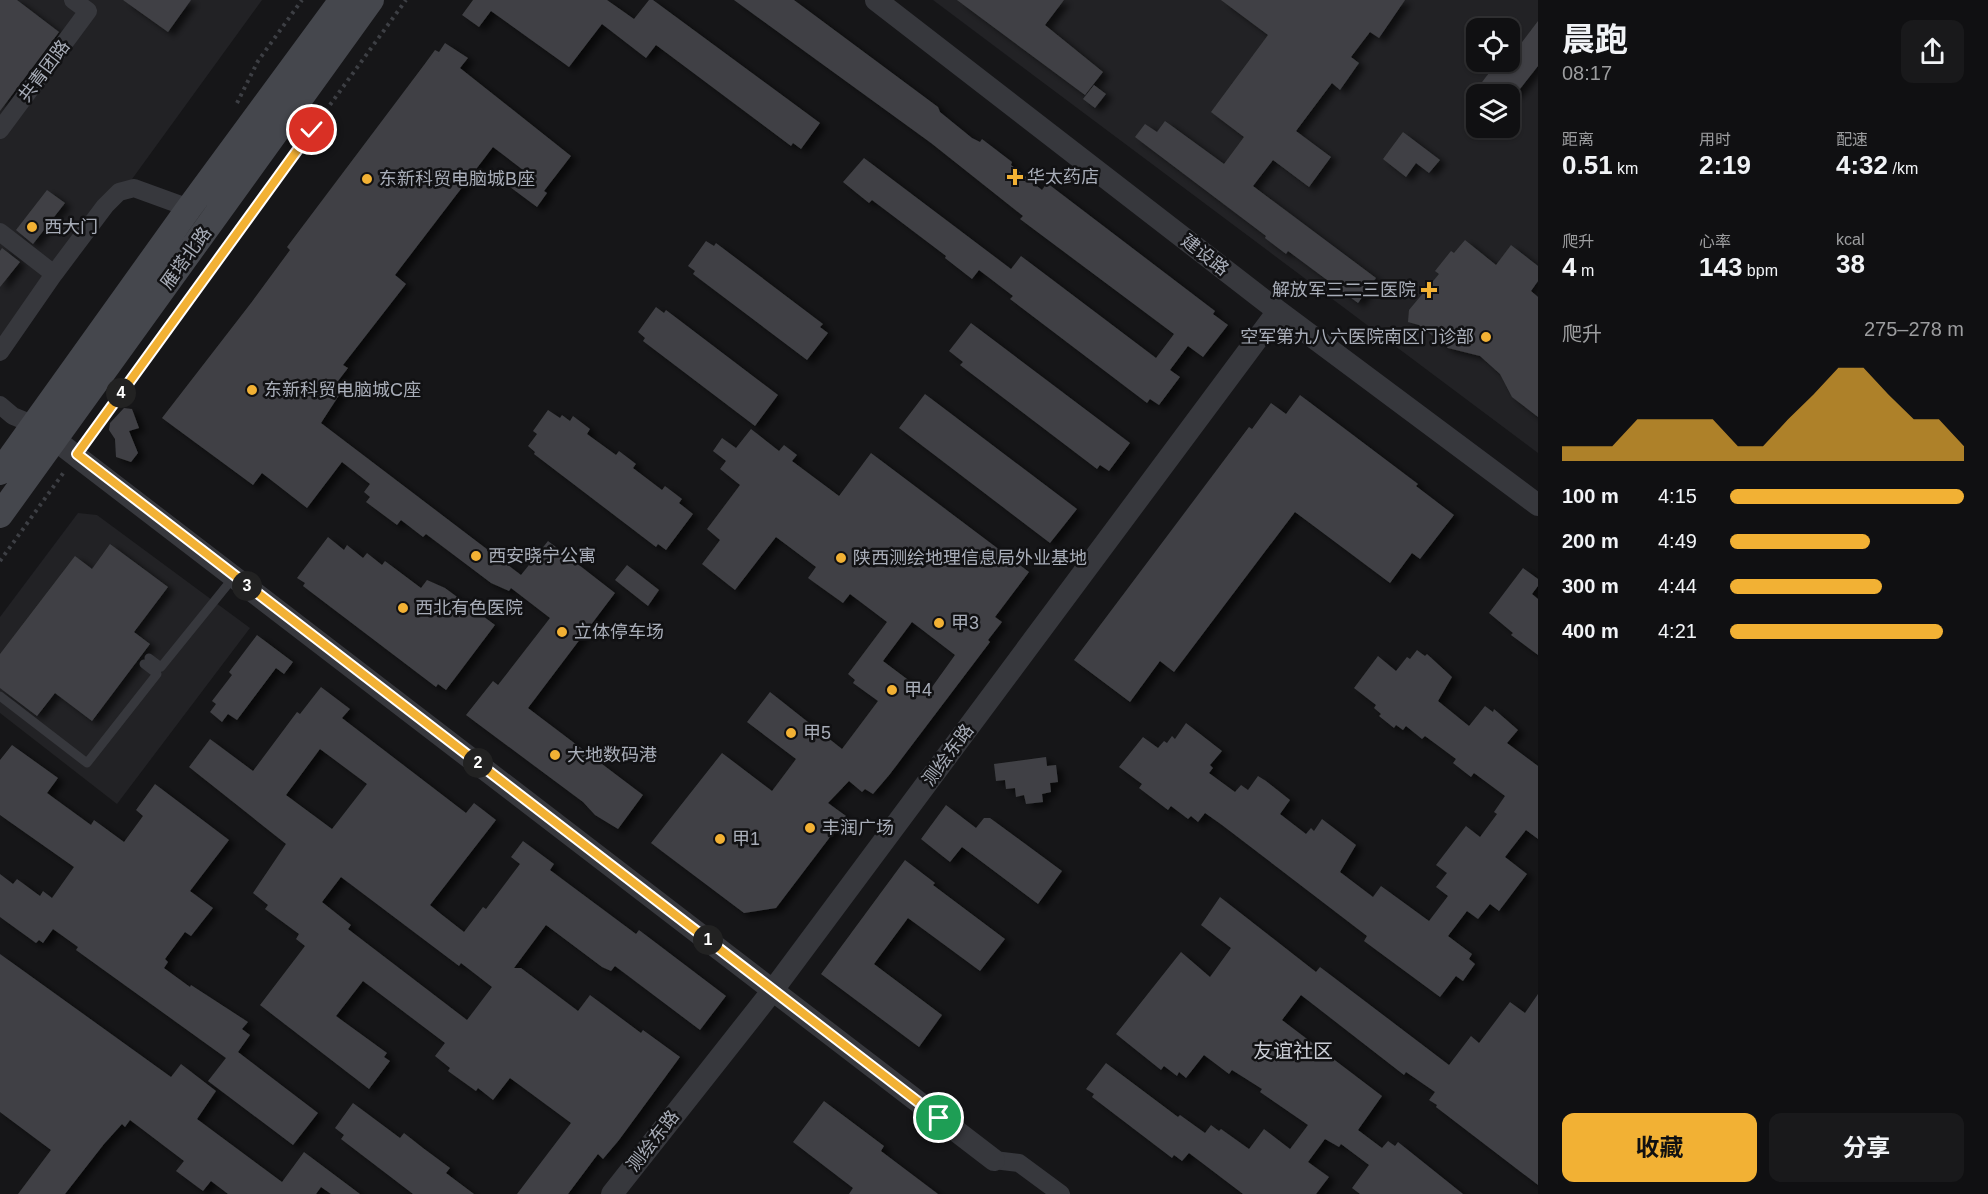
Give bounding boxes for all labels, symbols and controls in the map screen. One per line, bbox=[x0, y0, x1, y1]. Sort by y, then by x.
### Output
map controls bbox=[1466, 18, 1520, 138]
button: locate bbox=[1466, 18, 1520, 72]
button: share bbox=[1901, 20, 1964, 83]
text: 晨跑 bbox=[1562, 21, 1628, 58]
street label: 共青团路 bbox=[14, 36, 74, 106]
text: 08:17 bbox=[1562, 62, 1612, 84]
button: layers bbox=[1466, 84, 1520, 138]
pin bbox=[286, 104, 337, 155]
icon: check bbox=[295, 113, 328, 146]
text: 距离 bbox=[1562, 131, 1594, 148]
text: 用时 bbox=[1699, 131, 1731, 148]
text: 配速 bbox=[1836, 131, 1868, 148]
text: 0.51 bbox=[1562, 150, 1613, 180]
text: 2:19 bbox=[1699, 150, 1751, 180]
text: 4:32 bbox=[1836, 150, 1888, 180]
text: km bbox=[1613, 160, 1638, 177]
text: /km bbox=[1888, 160, 1918, 177]
place label: 华太药店 bbox=[1027, 167, 1099, 187]
place label: 东新科贸电脑城B座 bbox=[379, 169, 535, 189]
marker: 华太药店 bbox=[1008, 170, 1022, 184]
marker: 东新科贸电脑城B座 bbox=[360, 172, 374, 186]
place label: 西大门 bbox=[44, 217, 98, 237]
marker: 西大门 bbox=[25, 220, 39, 234]
street label: 雁塔北路 bbox=[157, 223, 215, 293]
street label: 建设路 bbox=[1178, 230, 1232, 280]
text: kcal bbox=[1836, 231, 1864, 248]
text: 爬升 bbox=[1562, 233, 1594, 250]
text: 心率 bbox=[1699, 233, 1731, 250]
text: 38 bbox=[1836, 249, 1865, 279]
text: 4 bbox=[1562, 252, 1576, 282]
text: 143 bbox=[1699, 252, 1742, 282]
text: m bbox=[1576, 262, 1594, 279]
text: bpm bbox=[1742, 262, 1778, 279]
place label: 解放军三二三医院 bbox=[1272, 280, 1416, 300]
marker: 解放军三二三医院 bbox=[1420, 281, 1438, 299]
text: 275–278 m bbox=[1864, 318, 1964, 340]
text: 爬升 bbox=[1562, 323, 1602, 345]
place label: 空军第九八六医院南区门诊部 bbox=[1240, 327, 1474, 347]
marker: 空军第九八六医院南区门诊部 bbox=[1479, 330, 1493, 344]
pin: 4 bbox=[106, 378, 136, 408]
place label: 东新科贸电脑城C座 bbox=[264, 380, 421, 400]
marker: 东新科贸电脑城C座 bbox=[245, 383, 259, 397]
text: 4 bbox=[117, 384, 125, 401]
text: 100 m bbox=[1562, 485, 1619, 507]
text: 4:15 bbox=[1658, 485, 1697, 507]
text: 200 m bbox=[1562, 530, 1619, 552]
text: 4:49 bbox=[1658, 530, 1697, 552]
place label: 西安晓宁公寓 bbox=[488, 546, 596, 566]
place label: 陕西测绘地理信息局外业基地 bbox=[853, 548, 1087, 568]
marker: 西安晓宁公寓 bbox=[469, 549, 483, 563]
marker: 陕西测绘地理信息局外业基地 bbox=[834, 551, 848, 565]
pin: 3 bbox=[232, 571, 262, 601]
text: 300 m bbox=[1562, 575, 1619, 597]
text: 4:44 bbox=[1658, 575, 1697, 597]
text: 3 bbox=[243, 577, 251, 594]
place label: 西北有色医院 bbox=[415, 598, 523, 618]
marker: 西北有色医院 bbox=[396, 601, 410, 615]
place label: 甲3 bbox=[951, 613, 979, 633]
marker: 甲3 bbox=[932, 616, 946, 630]
text: 400 m bbox=[1562, 620, 1619, 642]
text: 4:21 bbox=[1658, 620, 1697, 642]
place label: 立体停车场 bbox=[574, 622, 664, 642]
marker: 立体停车场 bbox=[555, 625, 569, 639]
place label: 甲4 bbox=[904, 680, 932, 700]
marker: 甲4 bbox=[885, 683, 899, 697]
street label: 测绘东路 bbox=[918, 720, 978, 790]
place label: 甲5 bbox=[803, 723, 831, 743]
marker: 甲5 bbox=[784, 726, 798, 740]
place label: 大地数码港 bbox=[567, 745, 657, 765]
pin: 2 bbox=[463, 748, 493, 778]
marker: 大地数码港 bbox=[548, 748, 562, 762]
text: 2 bbox=[474, 754, 482, 771]
place label: 丰润广场 bbox=[822, 818, 894, 838]
marker: 丰润广场 bbox=[803, 821, 817, 835]
place label: 甲1 bbox=[732, 829, 760, 849]
marker: 甲1 bbox=[713, 832, 727, 846]
pin: 1 bbox=[693, 925, 723, 955]
text: 1 bbox=[704, 931, 712, 948]
district label: 友谊社区 bbox=[1253, 1040, 1333, 1062]
pin bbox=[913, 1092, 964, 1143]
icon: arrive bbox=[922, 1101, 955, 1134]
street label: 测绘东路 bbox=[623, 1106, 683, 1176]
button: 收藏 bbox=[1562, 1113, 1757, 1182]
button: 分享 bbox=[1769, 1113, 1964, 1182]

